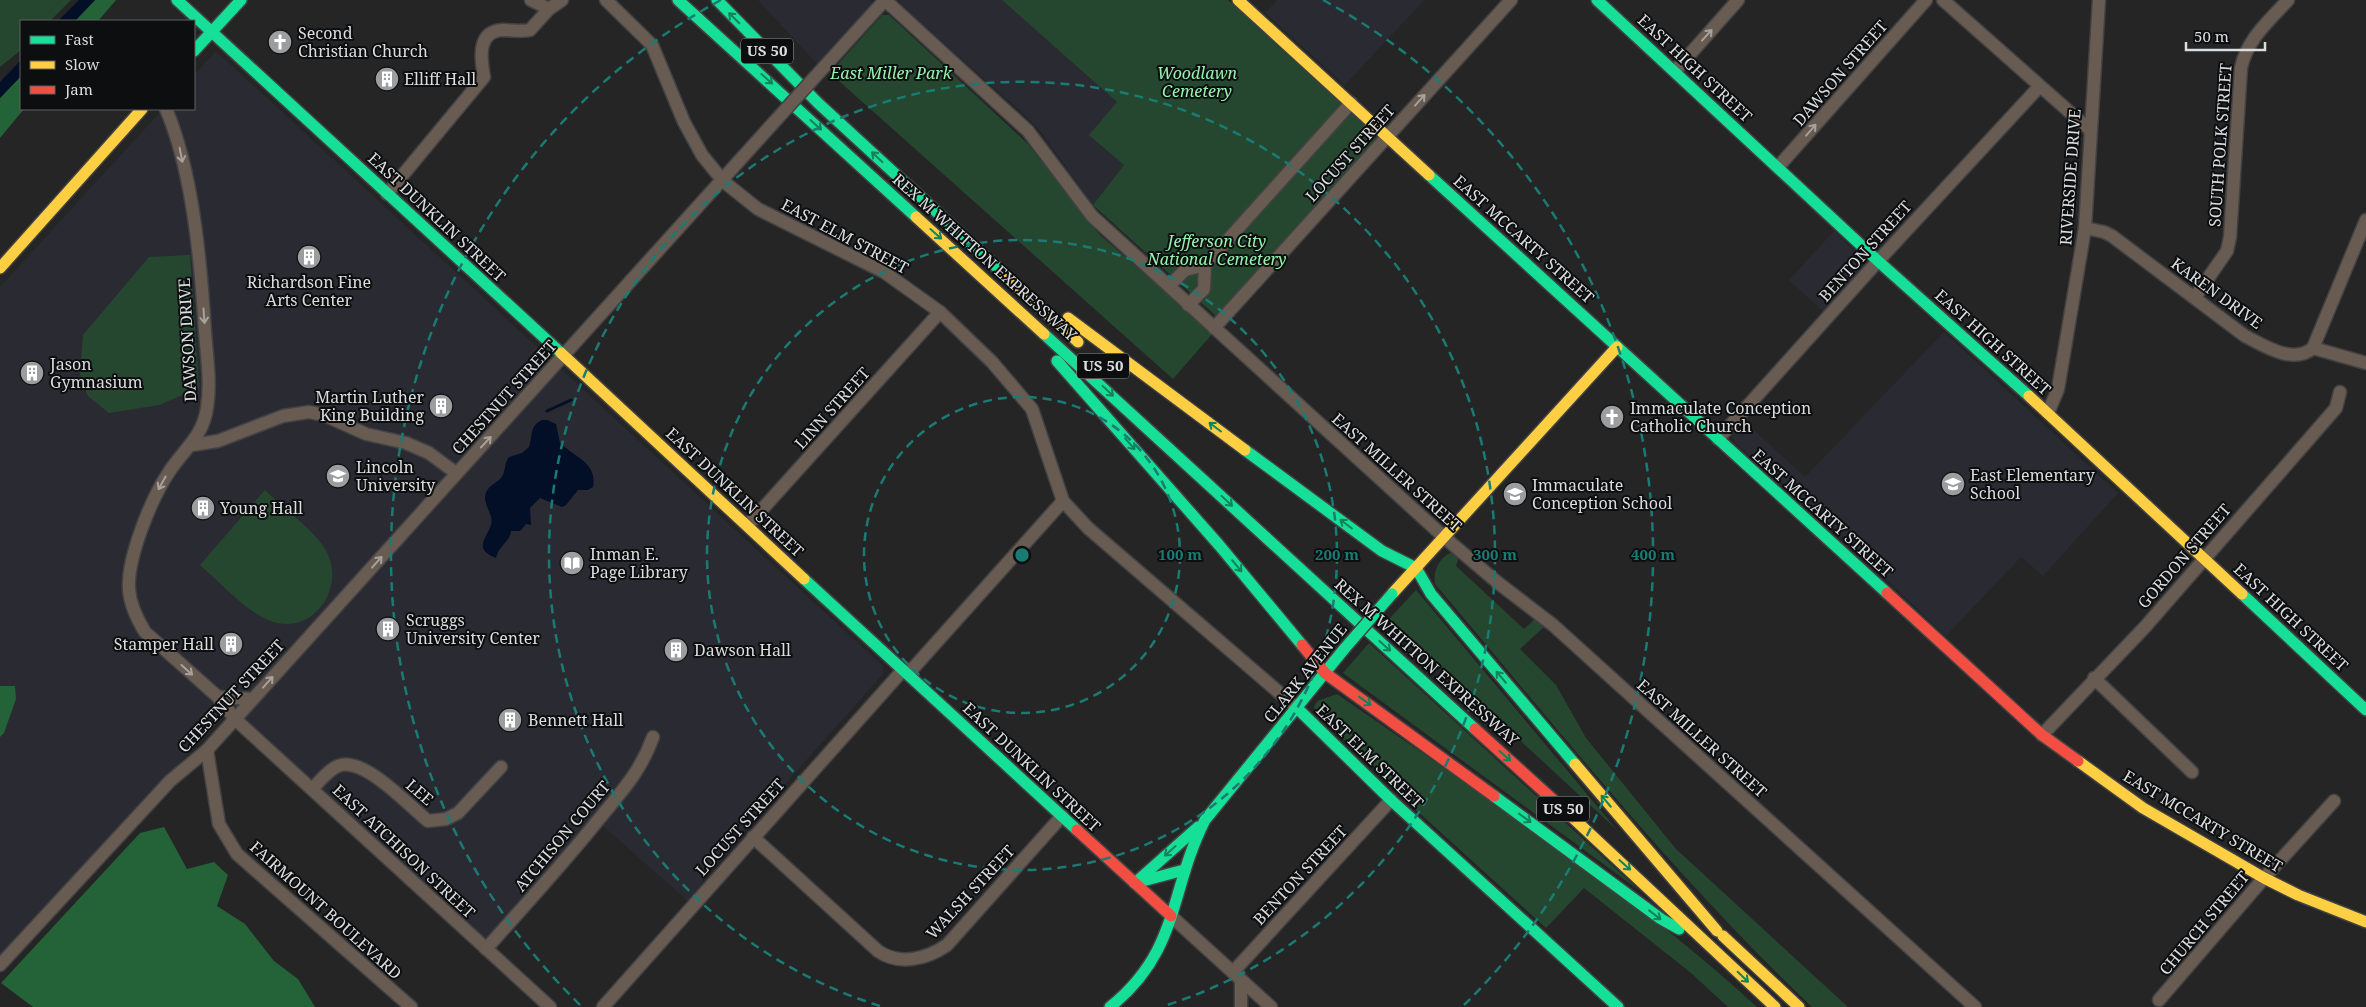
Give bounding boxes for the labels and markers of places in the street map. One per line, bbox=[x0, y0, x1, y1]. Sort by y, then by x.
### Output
place label: Second Christian Church bbox=[298, 22, 428, 62]
church icon: Second Christian Church bbox=[267, 29, 293, 55]
building icon: Elliff Hall bbox=[374, 66, 400, 92]
place label: Elliff Hall bbox=[404, 68, 476, 90]
building icon: Richardson Fine Arts Center bbox=[296, 244, 322, 270]
place label: Richardson Fine Arts Center bbox=[247, 271, 371, 311]
place label: Jason Gymnasium bbox=[49, 353, 143, 393]
building icon: Jason Gymnasium bbox=[19, 360, 45, 386]
place label: Martin Luther King Building bbox=[315, 386, 424, 426]
building icon: Martin Luther King Building bbox=[428, 393, 454, 419]
place label: Immaculate Conception Catholic Church bbox=[1630, 397, 1811, 437]
church icon: Immaculate Conception Catholic Church bbox=[1599, 404, 1625, 430]
place label: Lincoln University bbox=[356, 456, 436, 496]
school or university icon: Lincoln University bbox=[325, 463, 351, 489]
place label: East Elementary School bbox=[1970, 464, 2096, 504]
school or university icon: East Elementary School bbox=[1940, 471, 1966, 497]
place label: Immaculate Conception School bbox=[1532, 474, 1672, 514]
school or university icon: Immaculate Conception School bbox=[1502, 481, 1528, 507]
building icon: Young Hall bbox=[190, 495, 216, 521]
place label: Young Hall bbox=[219, 497, 303, 519]
place label: Inman E. Page Library bbox=[590, 543, 689, 583]
centre of rings bbox=[1013, 546, 1031, 564]
library icon: Inman E. Page Library bbox=[559, 550, 585, 576]
place label: Scruggs University Center bbox=[406, 609, 540, 649]
building icon: Scruggs University Center bbox=[375, 616, 401, 642]
building icon: Stamper Hall bbox=[218, 631, 244, 657]
place label: Stamper Hall bbox=[114, 633, 214, 655]
building icon: Dawson Hall bbox=[663, 637, 689, 663]
place label: Dawson Hall bbox=[694, 639, 791, 661]
building icon: Bennett Hall bbox=[497, 707, 523, 733]
place label: Bennett Hall bbox=[528, 709, 623, 731]

